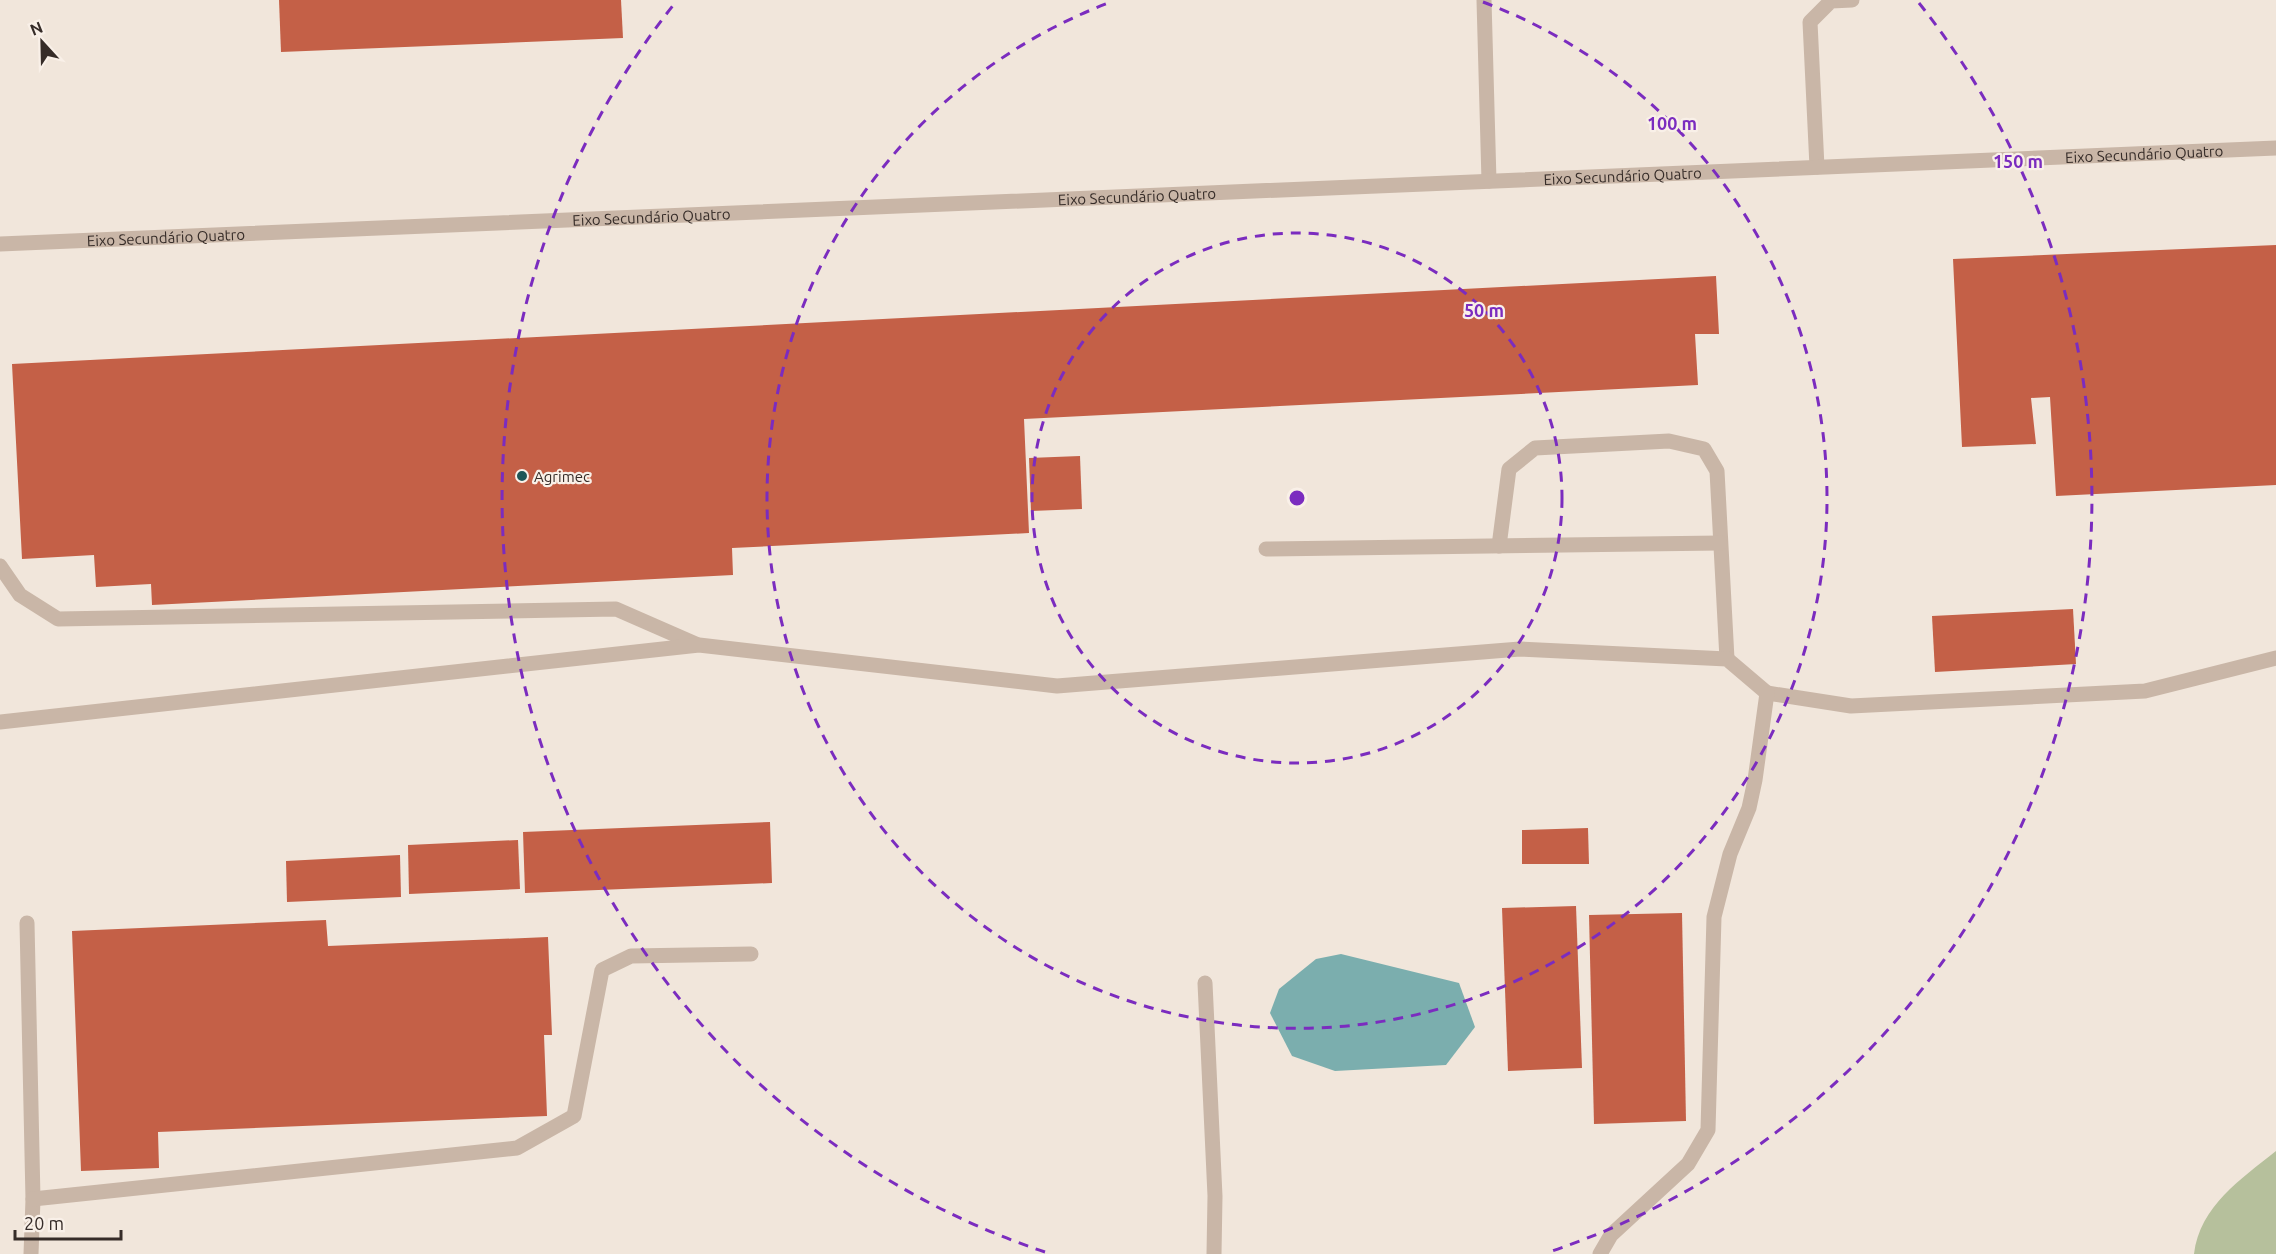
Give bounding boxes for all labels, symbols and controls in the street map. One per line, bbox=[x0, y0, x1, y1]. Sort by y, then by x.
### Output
north arrow bbox=[12, 12, 72, 72]
text: N bbox=[27, 18, 45, 39]
text: 100 m bbox=[1647, 113, 1697, 133]
street label: Eixo Secundário Quatro bbox=[2065, 142, 2224, 165]
text: 150 m bbox=[1993, 151, 2043, 171]
street label: Eixo Secundário Quatro bbox=[1543, 164, 1702, 187]
street label: Eixo Secundário Quatro bbox=[1058, 184, 1216, 208]
street label: Eixo Secundário Quatro bbox=[572, 205, 731, 228]
street label: Eixo Secundário Quatro bbox=[86, 225, 245, 249]
text: 50 m bbox=[1464, 300, 1504, 320]
place label: Agrimec bbox=[534, 468, 590, 485]
marker: Agrimec bbox=[515, 469, 529, 483]
centre of rings bbox=[1287, 488, 1307, 508]
scale bar bbox=[15, 1203, 122, 1241]
text: 20 m bbox=[24, 1213, 64, 1233]

